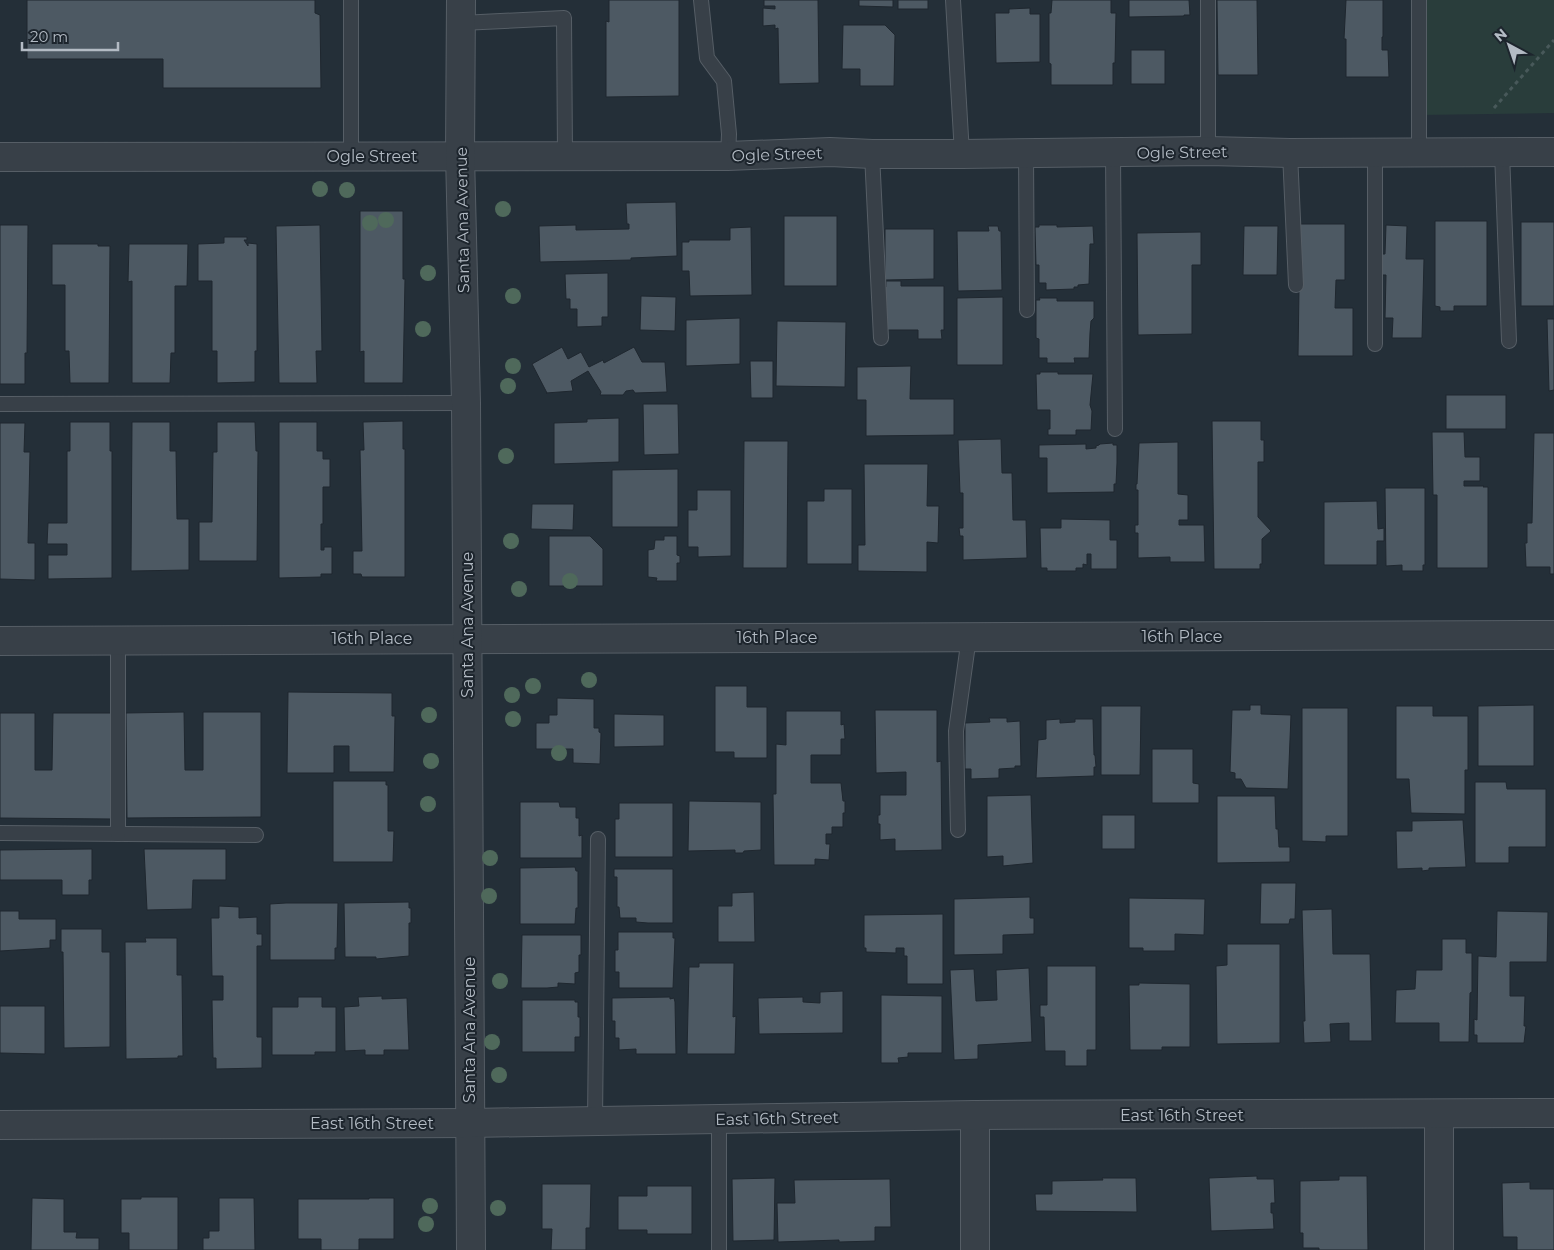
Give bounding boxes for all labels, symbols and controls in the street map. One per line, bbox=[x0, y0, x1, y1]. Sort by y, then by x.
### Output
scale bar bbox=[22, 20, 119, 52]
north arrow bbox=[1484, 20, 1534, 70]
text: N bbox=[1491, 25, 1511, 46]
text: 20 m bbox=[30, 27, 68, 46]
street label: Ogle Street bbox=[1136, 142, 1228, 163]
street label: Ogle Street bbox=[731, 143, 823, 166]
street label: Ogle Street bbox=[327, 147, 418, 166]
street label: Santa Ana Avenue bbox=[452, 147, 473, 293]
street label: Santa Ana Avenue bbox=[458, 552, 477, 698]
street label: 16th Place bbox=[1142, 627, 1222, 646]
street label: 16th Place bbox=[737, 628, 817, 647]
street label: 16th Place bbox=[332, 629, 412, 648]
street label: Santa Ana Avenue bbox=[460, 957, 479, 1103]
street label: East 16th Street bbox=[1120, 1106, 1244, 1125]
street label: East 16th Street bbox=[715, 1108, 840, 1129]
street label: East 16th Street bbox=[310, 1114, 434, 1133]

